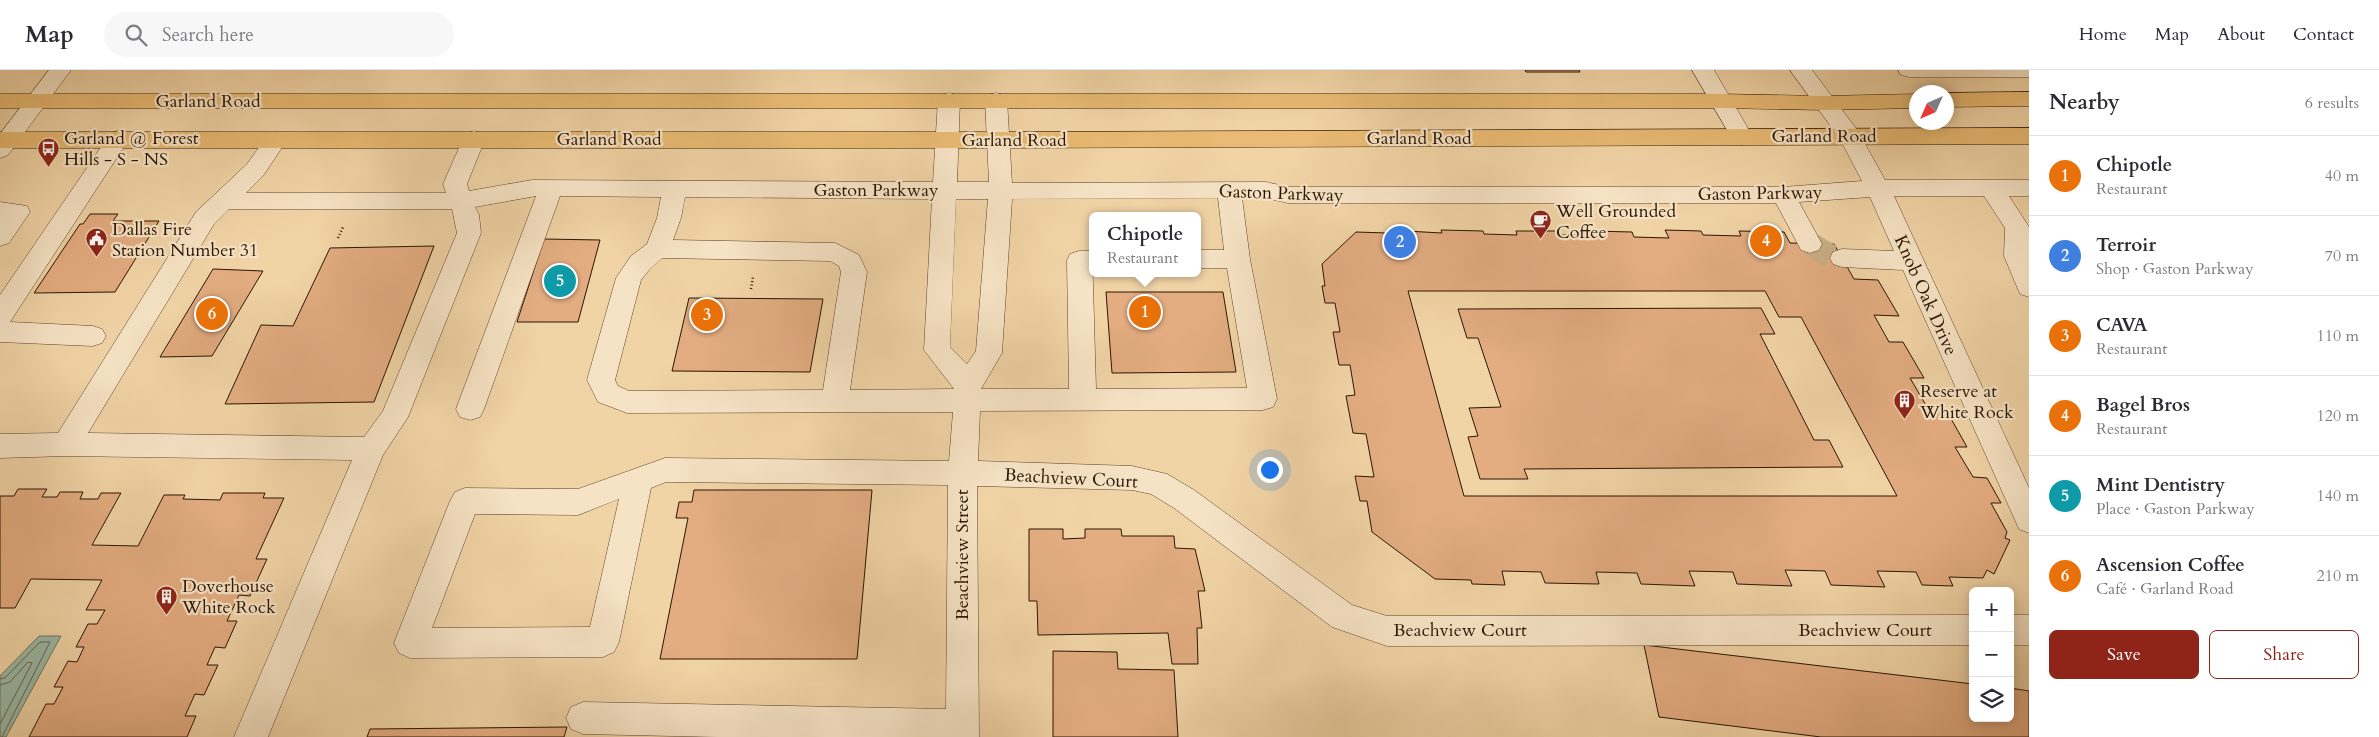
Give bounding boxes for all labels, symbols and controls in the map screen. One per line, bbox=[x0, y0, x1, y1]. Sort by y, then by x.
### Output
search box bbox=[104, 12, 454, 57]
text: Map bbox=[25, 18, 74, 51]
icon: search bbox=[122, 21, 150, 49]
text: Search here bbox=[162, 22, 254, 48]
text: Home bbox=[2079, 22, 2127, 47]
text: Map bbox=[2155, 22, 2189, 47]
text: About bbox=[2217, 22, 2265, 47]
text: Contact bbox=[2293, 22, 2354, 47]
north arrow bbox=[1909, 85, 1954, 130]
text: Nearby bbox=[2049, 88, 2120, 117]
street label: Garland Road bbox=[155, 89, 261, 114]
text: 6 results bbox=[2305, 92, 2359, 114]
street label: Garland Road bbox=[1771, 124, 1877, 149]
place label: Garland @ Forest Hills - S - NS bbox=[64, 126, 199, 172]
street label: Garland Road bbox=[1366, 126, 1472, 151]
street label: Garland Road bbox=[556, 127, 662, 152]
street label: Garland Road bbox=[961, 128, 1067, 153]
bus stop icon: Garland @ Forest Hills - S - NS bbox=[36, 136, 60, 167]
text: Chipotle bbox=[2096, 152, 2172, 178]
text: 1 bbox=[2061, 165, 2069, 187]
text: 40 m bbox=[2325, 165, 2359, 187]
street label: Gaston Parkway bbox=[814, 178, 939, 203]
text: Restaurant bbox=[2096, 178, 2167, 200]
street label: Gaston Parkway bbox=[1218, 179, 1344, 208]
street label: Gaston Parkway bbox=[1697, 180, 1823, 207]
place label: Well Grounded Coffee bbox=[1555, 199, 1676, 245]
cafe icon: Well Grounded Coffee bbox=[1528, 209, 1552, 240]
popup bbox=[1089, 212, 1201, 277]
place label: Dallas Fire Station Number 31 bbox=[112, 217, 258, 263]
text: Chipotle bbox=[1107, 221, 1183, 247]
pin: 4 bbox=[1750, 222, 1782, 260]
pin: 2 bbox=[1384, 223, 1416, 261]
public building icon: Dallas Fire Station Number 31 bbox=[84, 227, 108, 258]
street label: Knob Oak Drive bbox=[1888, 231, 1963, 359]
text: Terroir bbox=[2096, 232, 2156, 258]
text: 2 bbox=[2061, 245, 2069, 267]
text: 70 m bbox=[2325, 245, 2359, 267]
text: Restaurant bbox=[1107, 247, 1178, 269]
text: Shop · Gaston Parkway bbox=[2096, 258, 2254, 280]
pin: 5 bbox=[544, 262, 576, 300]
pin: 1 bbox=[1129, 293, 1161, 331]
pin: 6 bbox=[196, 295, 228, 333]
pin: 3 bbox=[691, 296, 723, 334]
text: CAVA bbox=[2096, 312, 2148, 338]
text: 3 bbox=[2061, 325, 2069, 347]
text: 110 m bbox=[2317, 325, 2359, 347]
text: Restaurant bbox=[2096, 338, 2167, 360]
place label: Reserve at White Rock bbox=[1919, 379, 2014, 425]
building icon: Reserve at White Rock bbox=[1892, 389, 1916, 420]
text: Bagel Bros bbox=[2096, 392, 2190, 418]
text: 4 bbox=[2061, 405, 2069, 427]
text: 120 m bbox=[2317, 405, 2359, 427]
text: Restaurant bbox=[2096, 418, 2167, 440]
your location bbox=[1257, 457, 1283, 483]
street label: Beachview Court bbox=[1004, 463, 1139, 494]
text: Mint Dentistry bbox=[2096, 472, 2225, 498]
text: 5 bbox=[2061, 485, 2069, 507]
text: 140 m bbox=[2317, 485, 2359, 507]
street label: Beachview Street bbox=[950, 489, 975, 621]
text: Place · Gaston Parkway bbox=[2096, 498, 2255, 520]
text: Ascension Coffee bbox=[2096, 552, 2245, 578]
text: 6 bbox=[2061, 565, 2069, 587]
text: 210 m bbox=[2317, 565, 2359, 587]
place label: Doverhouse White Rock bbox=[181, 574, 276, 620]
text: Café · Garland Road bbox=[2096, 578, 2233, 600]
building icon: Doverhouse White Rock bbox=[154, 584, 178, 615]
map controls bbox=[1969, 587, 2014, 722]
button: + bbox=[1969, 587, 2014, 632]
street label: Beachview Court bbox=[1393, 618, 1527, 643]
street label: Beachview Court bbox=[1798, 618, 1932, 643]
button: Save bbox=[2049, 630, 2199, 679]
button: Share bbox=[2209, 630, 2359, 679]
button: − bbox=[1969, 632, 2014, 677]
button: layers bbox=[1969, 677, 2014, 722]

